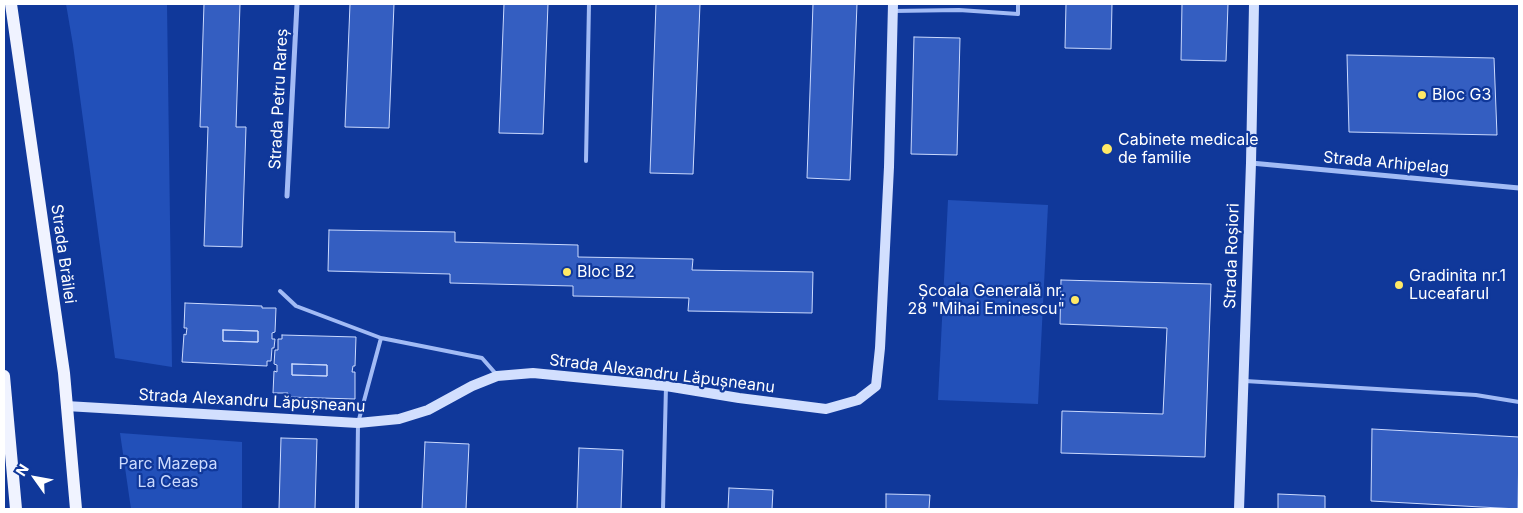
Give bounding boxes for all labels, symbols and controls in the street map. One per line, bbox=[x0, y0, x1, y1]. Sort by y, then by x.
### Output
street label: Strada Petru Rareș bbox=[266, 28, 292, 170]
place label: Bloc G3 bbox=[1432, 85, 1491, 105]
marker: Bloc G3 bbox=[1416, 89, 1428, 101]
place label: Cabinete medicale de familie bbox=[1118, 130, 1259, 168]
marker: Cabinete medicale de familie bbox=[1100, 142, 1114, 156]
street label: Strada Arhipelag bbox=[1322, 148, 1450, 178]
street label: Strada Brăilei bbox=[47, 203, 79, 305]
street label: Strada Roșiori bbox=[1221, 203, 1243, 309]
place label: Bloc B2 bbox=[577, 262, 635, 282]
marker: Bloc B2 bbox=[561, 266, 573, 278]
place label: Gradinita nr.1 Luceafarul bbox=[1409, 266, 1506, 304]
marker: Gradinita nr.1 Luceafarul bbox=[1393, 279, 1405, 291]
place label: Școala Generală nr. 28 "Mihai Eminescu" bbox=[907, 281, 1065, 319]
marker: Școala Generală nr. 28 "Mihai Eminescu" bbox=[1069, 294, 1081, 306]
street label: Strada Alexandru Lăpușneanu bbox=[548, 351, 776, 397]
street label: Strada Alexandru Lăpușneanu bbox=[138, 385, 366, 417]
north arrow bbox=[10, 453, 60, 503]
park label: Parc Mazepa La Ceas bbox=[119, 454, 217, 492]
text: N bbox=[12, 461, 32, 479]

